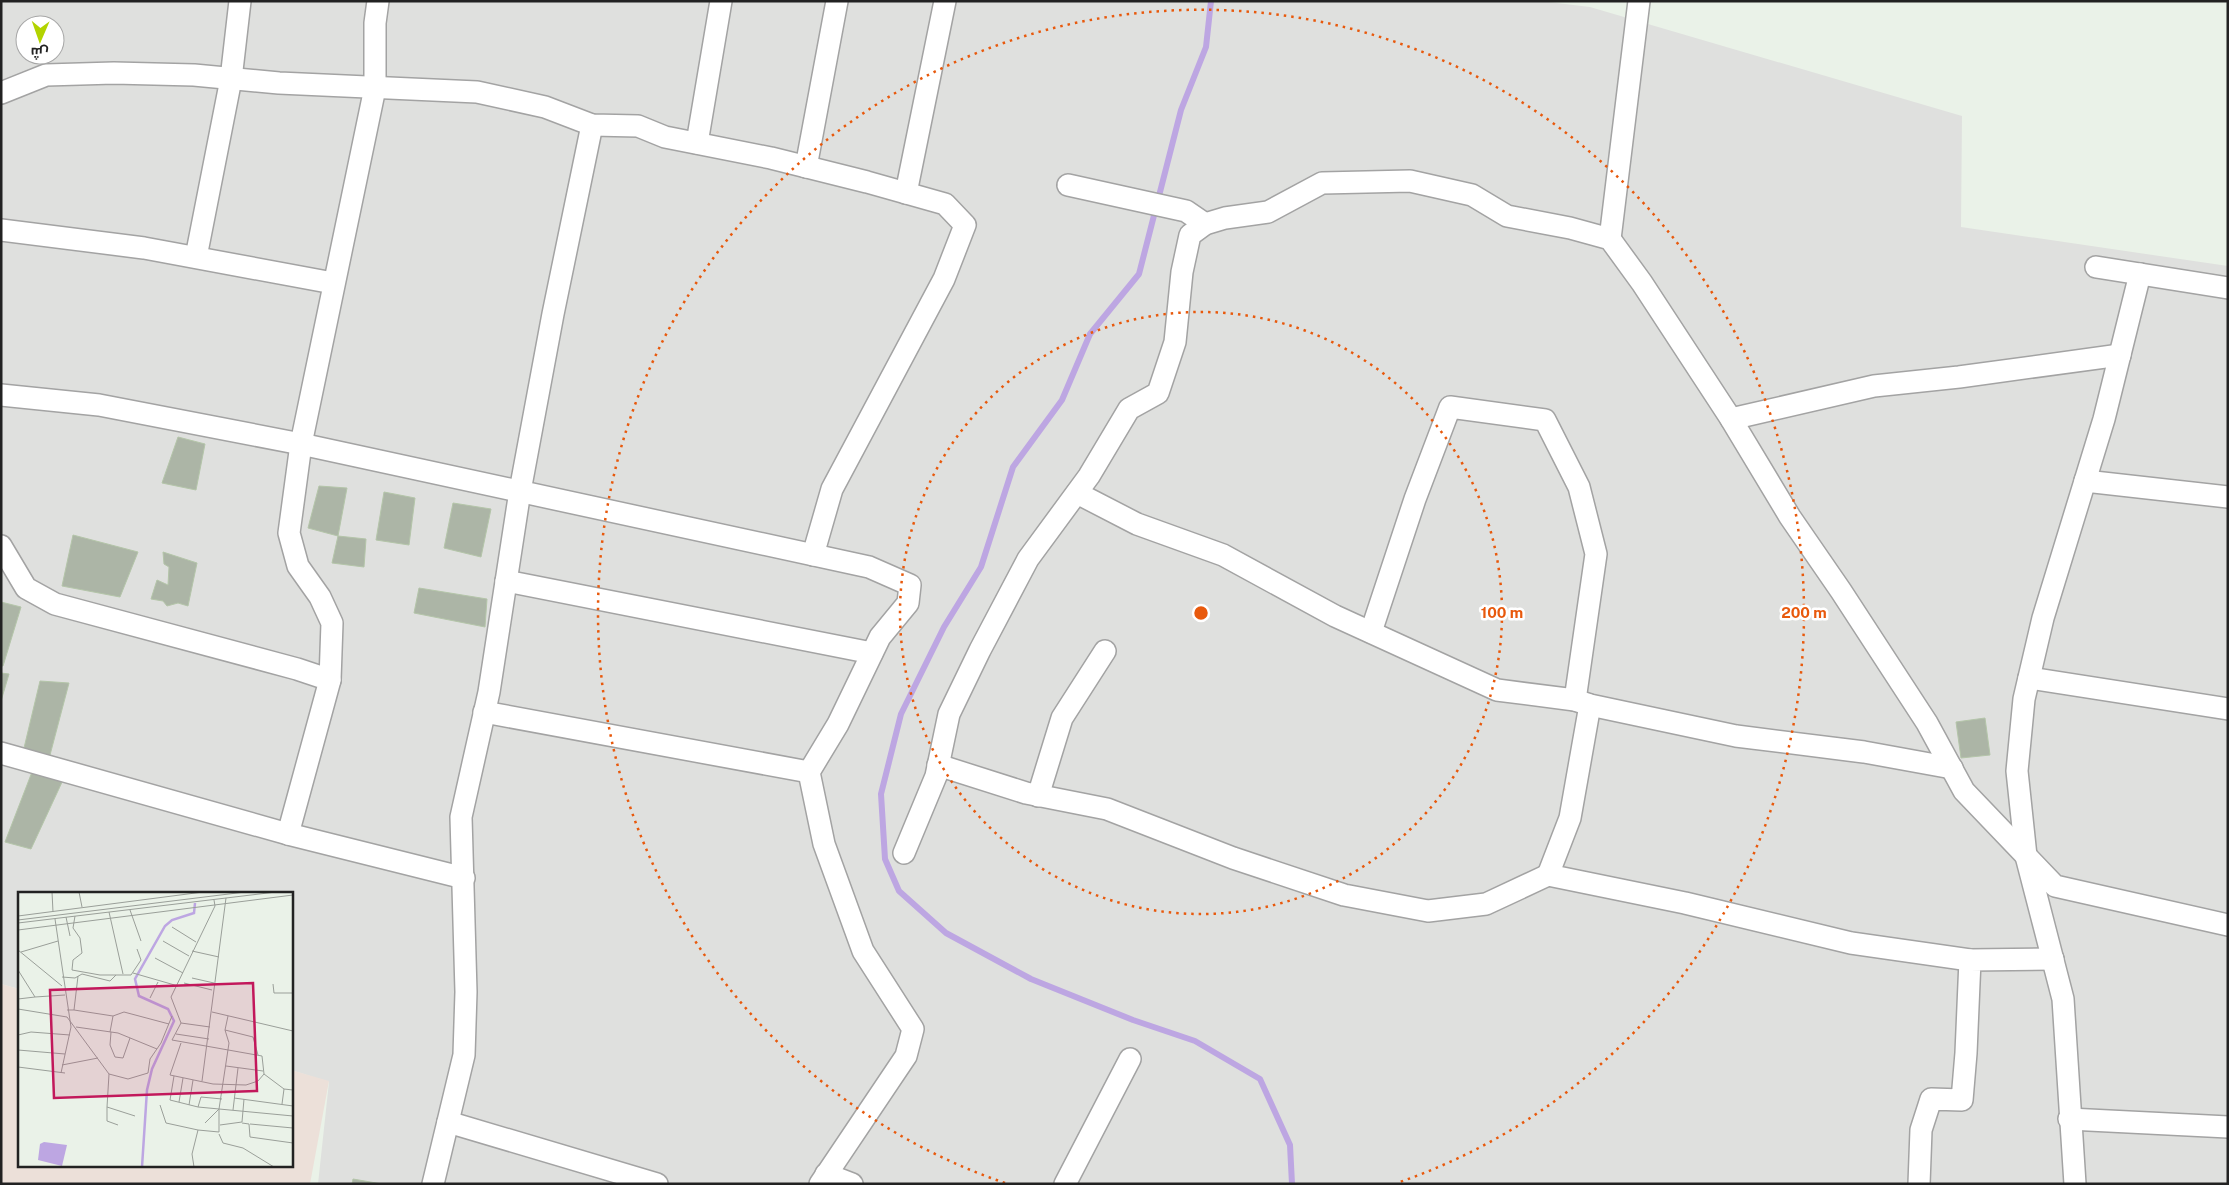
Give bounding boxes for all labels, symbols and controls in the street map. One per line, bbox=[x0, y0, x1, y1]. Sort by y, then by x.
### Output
north arrow bbox=[15, 15, 65, 65]
text: ش bbox=[30, 44, 49, 61]
centre of rings bbox=[1192, 604, 1210, 622]
text: 100 m bbox=[1481, 604, 1523, 621]
text: 200 m bbox=[1781, 604, 1827, 621]
inset map bbox=[18, 892, 292, 1168]

